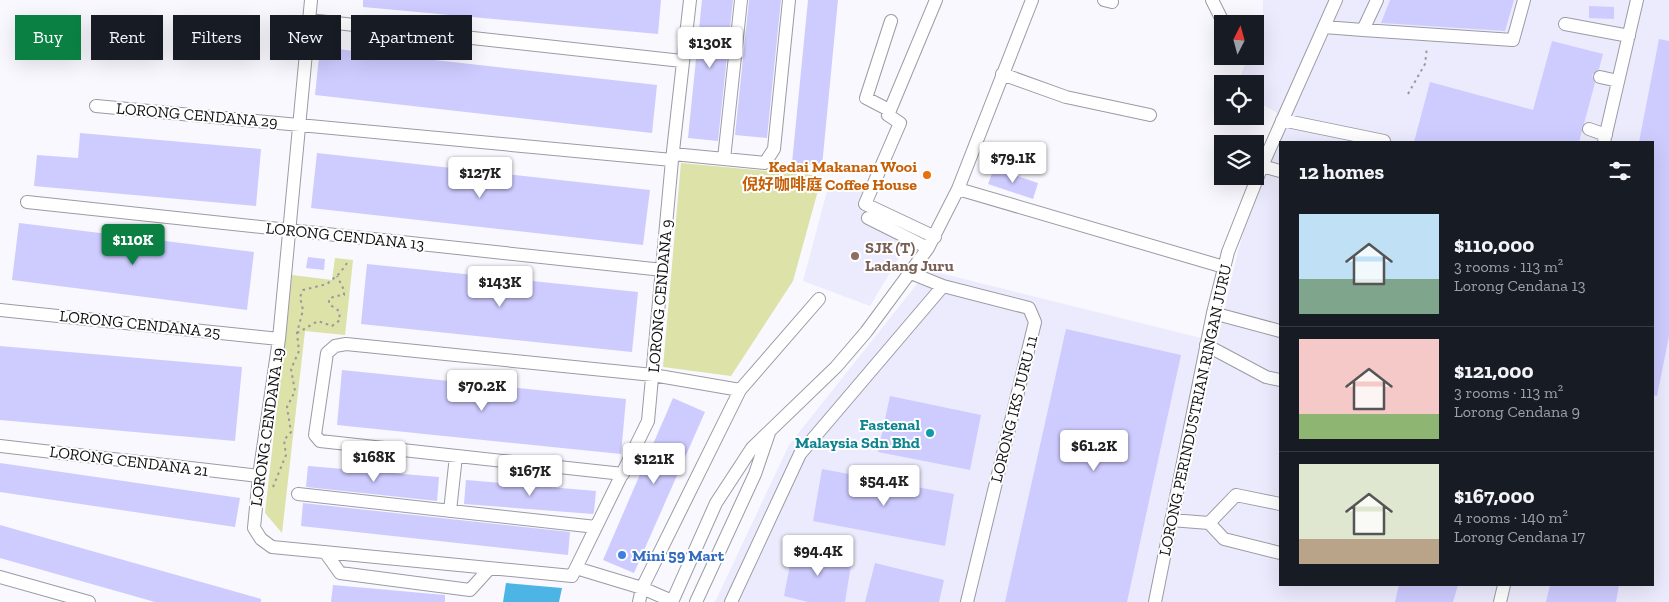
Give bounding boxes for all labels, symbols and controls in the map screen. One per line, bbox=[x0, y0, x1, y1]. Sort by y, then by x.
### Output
chip: Buy bbox=[15, 15, 81, 60]
chip: Rent bbox=[91, 15, 163, 60]
chip: Filters bbox=[173, 15, 260, 60]
chip: New bbox=[270, 15, 341, 60]
chip: Apartment bbox=[351, 15, 472, 60]
north arrow bbox=[1214, 15, 1264, 65]
map controls bbox=[1214, 15, 1264, 185]
pin: $130K bbox=[675, 27, 745, 69]
text: $130K bbox=[689, 33, 731, 52]
button: locate bbox=[1214, 75, 1264, 125]
street label: LORONG CENDANA 29 bbox=[115, 98, 279, 132]
button: layers bbox=[1214, 135, 1264, 185]
pin: $79.1K bbox=[972, 142, 1054, 184]
text: $79.1K bbox=[990, 148, 1036, 167]
pin: $127K bbox=[445, 156, 515, 199]
place label: Kedai Makanan Wooi 倪好咖啡庭 Coffee House bbox=[742, 157, 917, 194]
icon: filters bbox=[1606, 157, 1634, 185]
text: 12 homes bbox=[1299, 159, 1384, 184]
text: $127K bbox=[459, 163, 501, 182]
marker: Kedai Makanan Wooi 倪好咖啡庭 Coffee House bbox=[921, 169, 933, 181]
street label: LORONG CENDANA 13 bbox=[265, 218, 425, 254]
street label: LORONG CENDANA 9 bbox=[644, 219, 676, 373]
pin: $110K bbox=[98, 224, 168, 266]
text: $110K bbox=[113, 230, 153, 249]
text: $110,000 bbox=[1454, 232, 1534, 257]
icon: home bbox=[1339, 234, 1399, 294]
place label: SJK (T) Ladang Juru bbox=[865, 238, 954, 275]
marker: SJK (T) Ladang Juru bbox=[849, 250, 861, 262]
text: 3 rooms · 113 m² bbox=[1454, 257, 1563, 276]
street label: LORONG PERINDUSTRIAN RINGAN JURU bbox=[1155, 262, 1235, 558]
pin: $143K bbox=[465, 266, 535, 308]
text: $143K bbox=[479, 272, 521, 291]
text: Lorong Cendana 13 bbox=[1454, 276, 1585, 295]
street label: LORONG CENDANA 25 bbox=[59, 306, 221, 342]
street label: LORONG IKS JURU 11 bbox=[987, 334, 1041, 484]
street label: LORONG CENDANA 19 bbox=[246, 346, 288, 508]
text: $121,000 bbox=[1454, 358, 1534, 383]
icon: home bbox=[1339, 359, 1399, 419]
pin: $70.2K bbox=[441, 370, 523, 412]
text: $70.2K bbox=[458, 376, 506, 395]
text: 3 rooms · 113 m² bbox=[1454, 383, 1563, 402]
text: Lorong Cendana 9 bbox=[1454, 402, 1580, 421]
place label: Fastenal Malaysia Sdn Bhd bbox=[795, 415, 920, 452]
marker: Fastenal Malaysia Sdn Bhd bbox=[924, 427, 936, 439]
pin: $61.2K bbox=[1053, 430, 1135, 472]
text: $61.2K bbox=[1071, 436, 1117, 455]
pin: $168K bbox=[339, 440, 409, 483]
street label: LORONG CENDANA 21 bbox=[49, 442, 209, 480]
pin: $121K bbox=[619, 442, 689, 485]
text: $168K bbox=[353, 447, 395, 466]
text: $121K bbox=[634, 449, 674, 468]
pin: $167K bbox=[495, 454, 565, 497]
text: $167K bbox=[509, 461, 551, 480]
pin: $54.4K bbox=[843, 464, 925, 507]
text: $54.4K bbox=[860, 471, 908, 490]
text: $167,000 bbox=[1454, 483, 1535, 508]
icon: home bbox=[1339, 484, 1399, 544]
text: 4 rooms · 140 m² bbox=[1454, 508, 1568, 527]
text: Lorong Cendana 17 bbox=[1454, 527, 1585, 546]
pin: $94.4K bbox=[777, 534, 859, 577]
text: $94.4K bbox=[793, 541, 843, 560]
place label: Mini 59 Mart bbox=[632, 546, 725, 565]
marker: Mini 59 Mart bbox=[616, 549, 628, 561]

